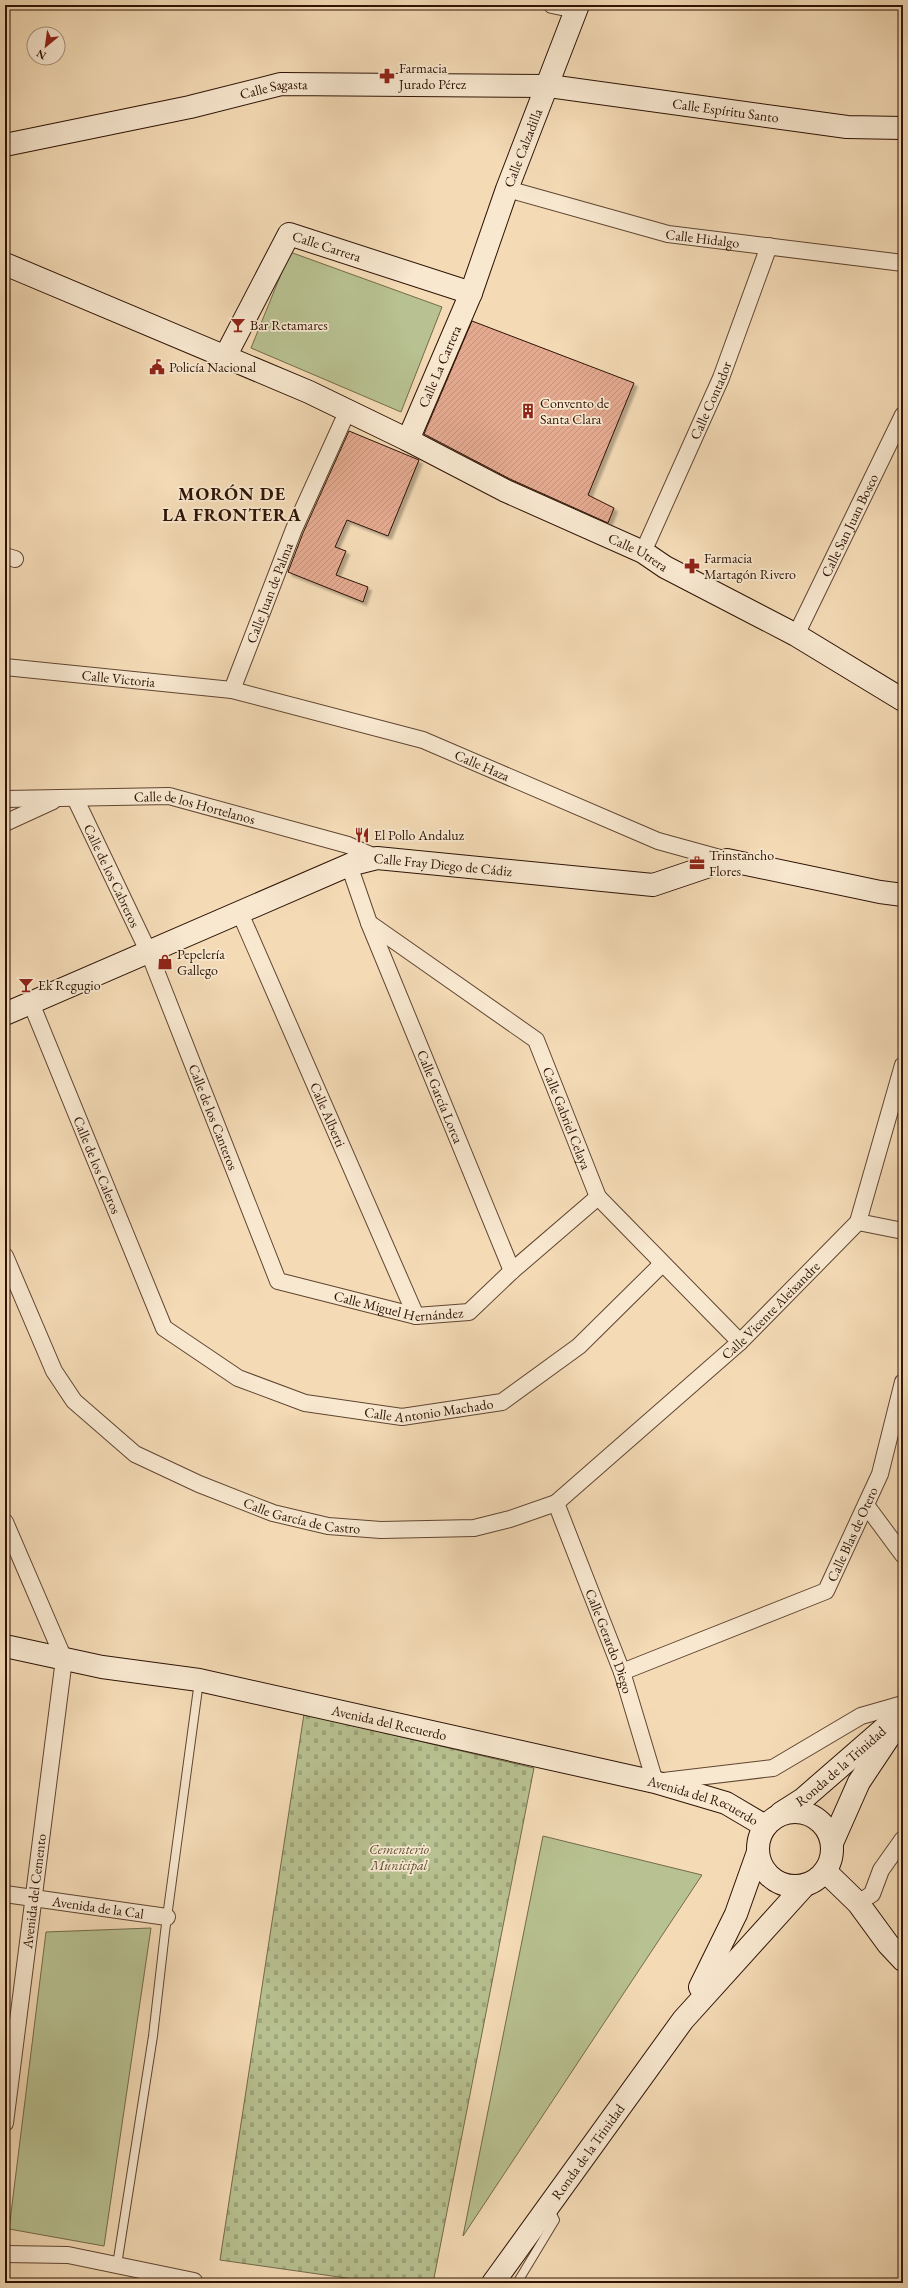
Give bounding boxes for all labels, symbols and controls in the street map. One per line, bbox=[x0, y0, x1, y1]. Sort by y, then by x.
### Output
north arrow bbox=[26, 26, 66, 66]
text: N bbox=[34, 46, 48, 63]
place label: Farmacia Jurado Pérez bbox=[398, 59, 467, 93]
pharmacy icon: Farmacia Jurado Pérez bbox=[378, 67, 396, 85]
street label: Calle Sagasta bbox=[238, 75, 308, 103]
street label: Calle Espíritu Santo bbox=[671, 94, 780, 127]
street label: Calle Calzadilla bbox=[499, 105, 546, 190]
street label: Calle Hidalgo bbox=[665, 225, 741, 252]
street label: Calle Carrera bbox=[290, 227, 364, 266]
bar icon: Bar Retamares bbox=[229, 316, 247, 334]
place label: Bar Retamares bbox=[250, 316, 328, 334]
street label: Calle La Carrera bbox=[414, 322, 465, 410]
public building icon: Policía Nacional bbox=[148, 358, 166, 376]
place label: Policía Nacional bbox=[169, 358, 257, 376]
street label: Calle Contador bbox=[686, 359, 735, 442]
place label: Convento de Santa Clara bbox=[540, 394, 610, 428]
building icon: Convento de Santa Clara bbox=[519, 402, 537, 420]
street label: Calle San Juan Bosco bbox=[817, 471, 882, 580]
district label: MORÓN DE LA FRONTERA bbox=[162, 482, 302, 526]
street label: Calle Utrera bbox=[605, 529, 672, 576]
street label: Calle Juan de Palma bbox=[242, 540, 297, 646]
place label: Farmacia Martagón Rivero bbox=[704, 549, 796, 583]
pharmacy icon: Farmacia Martagón Rivero bbox=[683, 557, 701, 575]
street label: Calle Victoria bbox=[81, 666, 157, 691]
street label: Calle Haza bbox=[452, 746, 513, 785]
street label: Calle de los Hortelanos bbox=[134, 787, 258, 828]
street label: Calle de los Cabreros bbox=[80, 821, 145, 931]
restaurant icon: El Pollo Andaluz bbox=[353, 826, 371, 844]
place label: El Pollo Andaluz bbox=[374, 826, 465, 844]
place label: Trinstancho Flores bbox=[709, 846, 774, 880]
street label: Calle Fray Diego de Cádiz bbox=[373, 849, 514, 880]
office icon: Trinstancho Flores bbox=[688, 854, 706, 872]
place label: Pepelería Gallego bbox=[177, 945, 225, 979]
shop icon: Pepelería Gallego bbox=[156, 953, 174, 971]
bar icon: Ek Regugio bbox=[17, 976, 35, 994]
place label: Ek Regugio bbox=[38, 976, 101, 994]
street label: Calle García Lorca bbox=[413, 1047, 468, 1146]
street label: Calle de los Canteros bbox=[185, 1061, 243, 1173]
street label: Calle Gabriel Celaya bbox=[538, 1064, 595, 1173]
street label: Calle Alberti bbox=[306, 1079, 350, 1150]
street label: Calle de los Caleros bbox=[69, 1113, 126, 1217]
street label: Calle Vicente Aleixandre bbox=[717, 1257, 824, 1363]
street label: Calle Miguel Hernández bbox=[332, 1287, 464, 1325]
street label: Calle Antonio Machado bbox=[363, 1394, 494, 1426]
street label: Calle Blas de Otero bbox=[823, 1484, 882, 1585]
street label: Calle García de Castro bbox=[241, 1493, 361, 1537]
street label: Calle Gerardo Diego bbox=[581, 1586, 637, 1696]
street label: Avenida del Recuerdo bbox=[329, 1701, 449, 1744]
street label: Ronda de la Trinidad bbox=[792, 1722, 890, 1810]
street label: Avenida del Recuerdo bbox=[645, 1771, 762, 1829]
street label: Avenida del Cemento bbox=[18, 1833, 50, 1950]
park label: Cementerio Municipal bbox=[369, 1840, 430, 1874]
street label: Avenida de la Cal bbox=[50, 1892, 146, 1923]
street label: Ronda de la Trinidad bbox=[547, 2100, 629, 2203]

